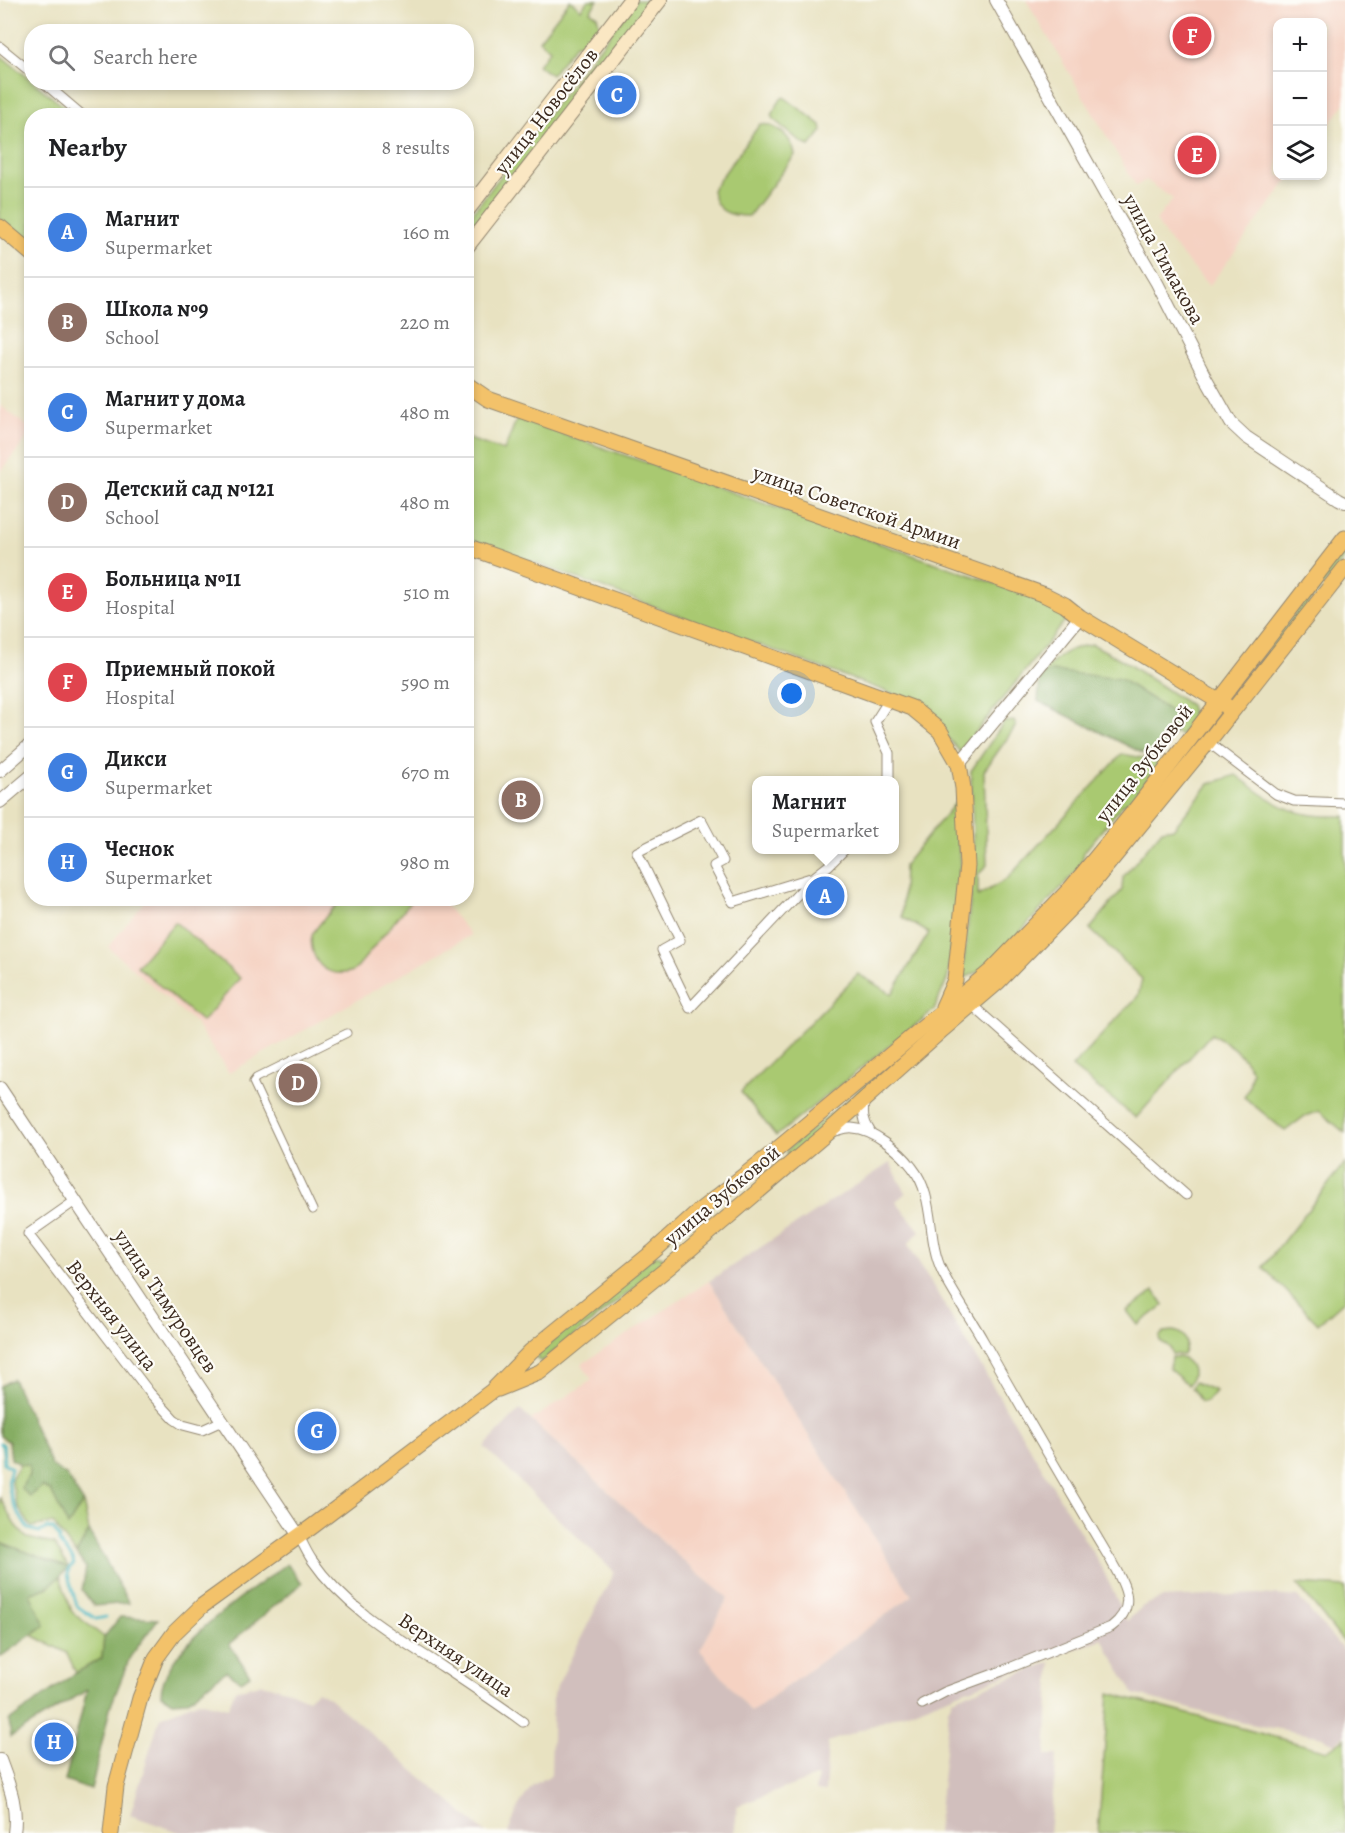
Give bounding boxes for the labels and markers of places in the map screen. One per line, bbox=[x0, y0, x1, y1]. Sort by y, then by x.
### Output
pin: F bbox=[1172, 14, 1212, 58]
pin: C bbox=[598, 72, 636, 118]
pin: E bbox=[1178, 132, 1216, 178]
pin: B bbox=[502, 778, 540, 822]
pin: A bbox=[806, 874, 844, 918]
pin: D bbox=[278, 1060, 318, 1106]
pin: G bbox=[298, 1408, 336, 1454]
pin: H bbox=[34, 1720, 74, 1764]

